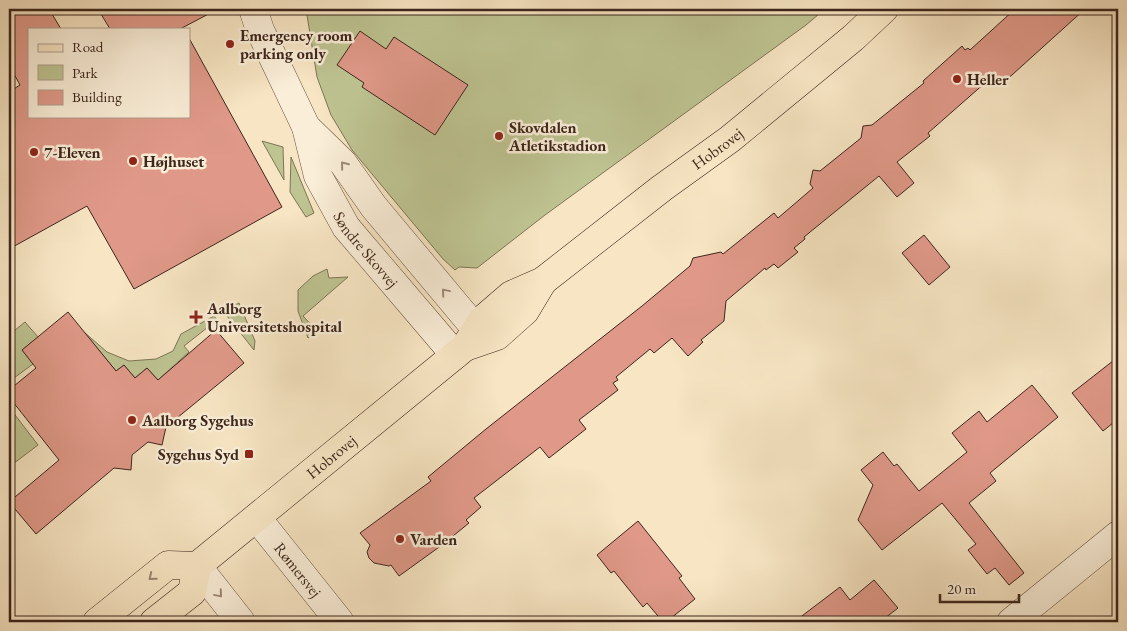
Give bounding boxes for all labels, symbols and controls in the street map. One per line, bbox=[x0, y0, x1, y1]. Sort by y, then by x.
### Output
place label: Emergency room parking only bbox=[240, 25, 353, 64]
legend bbox=[28, 28, 190, 118]
text: Road bbox=[72, 37, 104, 56]
marker: Emergency room parking only bbox=[224, 38, 236, 50]
text: Park bbox=[72, 63, 99, 82]
place label: Heller bbox=[967, 69, 1009, 90]
marker: Heller bbox=[951, 73, 963, 85]
text: Building bbox=[72, 87, 122, 106]
place label: Skovdalen Atletikstadion bbox=[508, 117, 606, 156]
street label: Hobrovej bbox=[687, 123, 747, 174]
marker: Skovdalen Atletikstadion bbox=[493, 130, 505, 142]
place label: 7-Eleven bbox=[44, 142, 101, 163]
marker: 7-Eleven bbox=[28, 146, 40, 158]
place label: Højhuset bbox=[143, 151, 204, 172]
marker: Højhuset bbox=[127, 155, 139, 167]
one-way arrow bbox=[341, 162, 349, 171]
street label: Søndre Skovvej bbox=[328, 208, 403, 292]
one-way arrow bbox=[442, 289, 451, 298]
place label: Aalborg Universitetshospital bbox=[206, 298, 342, 337]
marker: Aalborg Universitetshospital bbox=[189, 310, 203, 324]
place label: Aalborg Sygehus bbox=[141, 410, 254, 431]
marker: Aalborg Sygehus bbox=[126, 414, 138, 426]
street label: Hobrovej bbox=[302, 430, 361, 484]
place label: Sygehus Syd bbox=[158, 444, 239, 465]
marker: Sygehus Syd bbox=[243, 448, 255, 460]
place label: Varden bbox=[410, 529, 457, 550]
marker: Varden bbox=[394, 533, 406, 545]
street label: Rømersvej bbox=[269, 538, 326, 602]
scale bar bbox=[940, 571, 1018, 603]
one-way arrow bbox=[149, 572, 158, 581]
text: 20 m bbox=[947, 579, 976, 598]
one-way arrow bbox=[213, 589, 222, 598]

